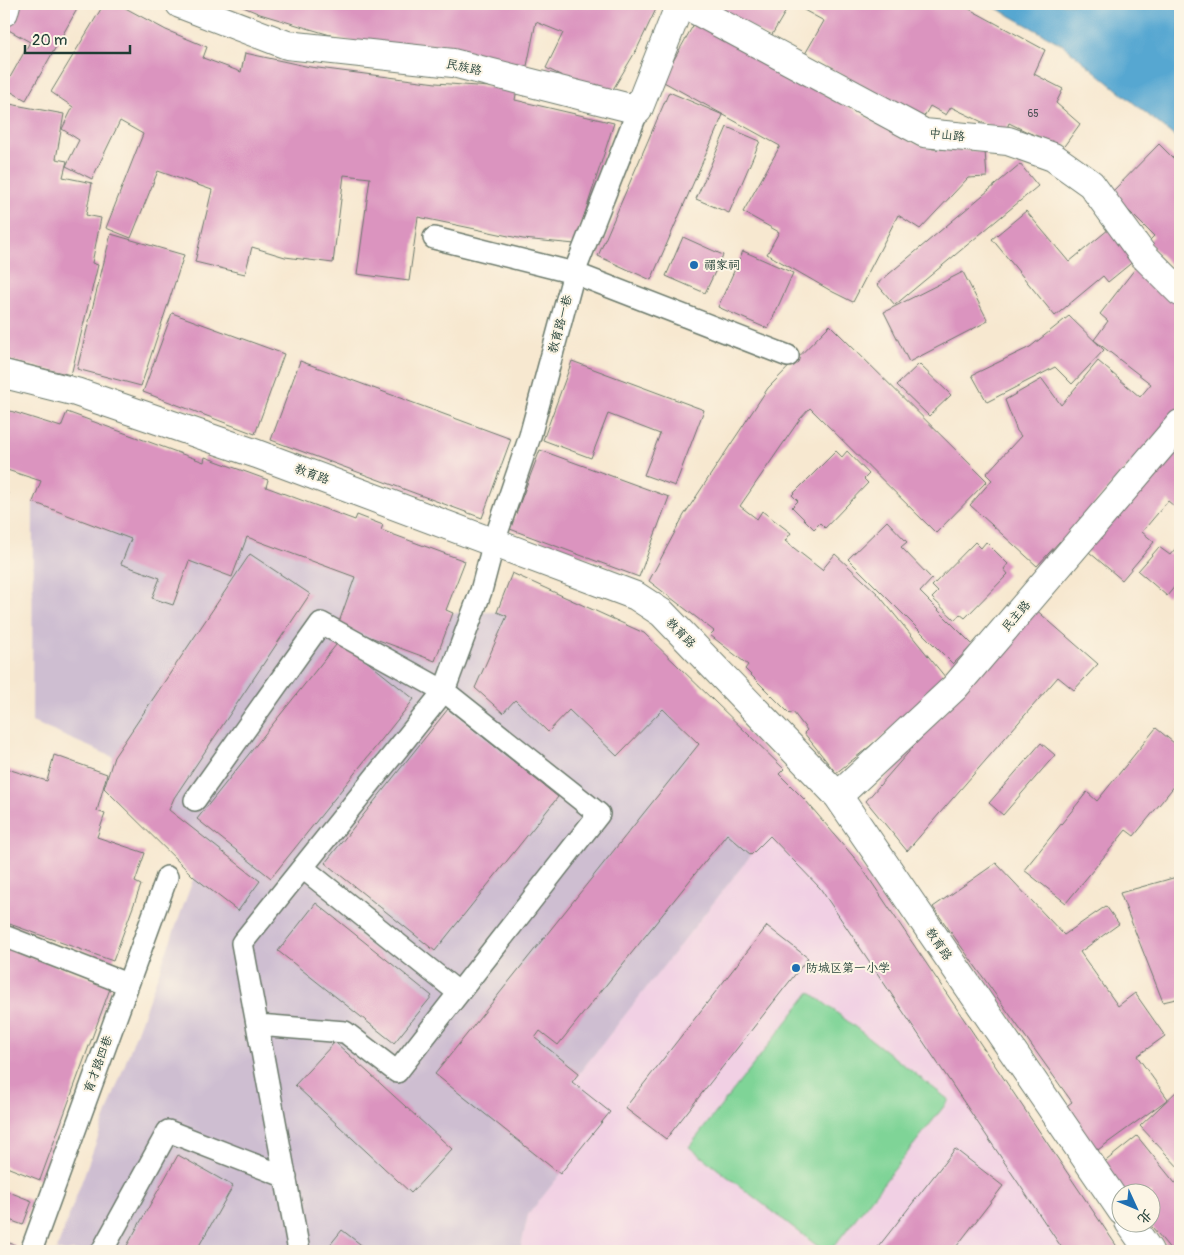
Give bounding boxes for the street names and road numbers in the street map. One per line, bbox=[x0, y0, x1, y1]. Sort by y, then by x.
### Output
street label: 民族路 bbox=[445, 56, 483, 79]
street label: 中山路 bbox=[928, 126, 966, 145]
street label: 教育路一巷 bbox=[545, 293, 575, 355]
street label: 教育路 bbox=[292, 461, 331, 488]
street label: 民主路 bbox=[999, 598, 1034, 635]
street label: 教育路 bbox=[663, 615, 699, 652]
street label: 教育路 bbox=[922, 925, 955, 963]
street label: 育才路四巷 bbox=[81, 1033, 116, 1095]

